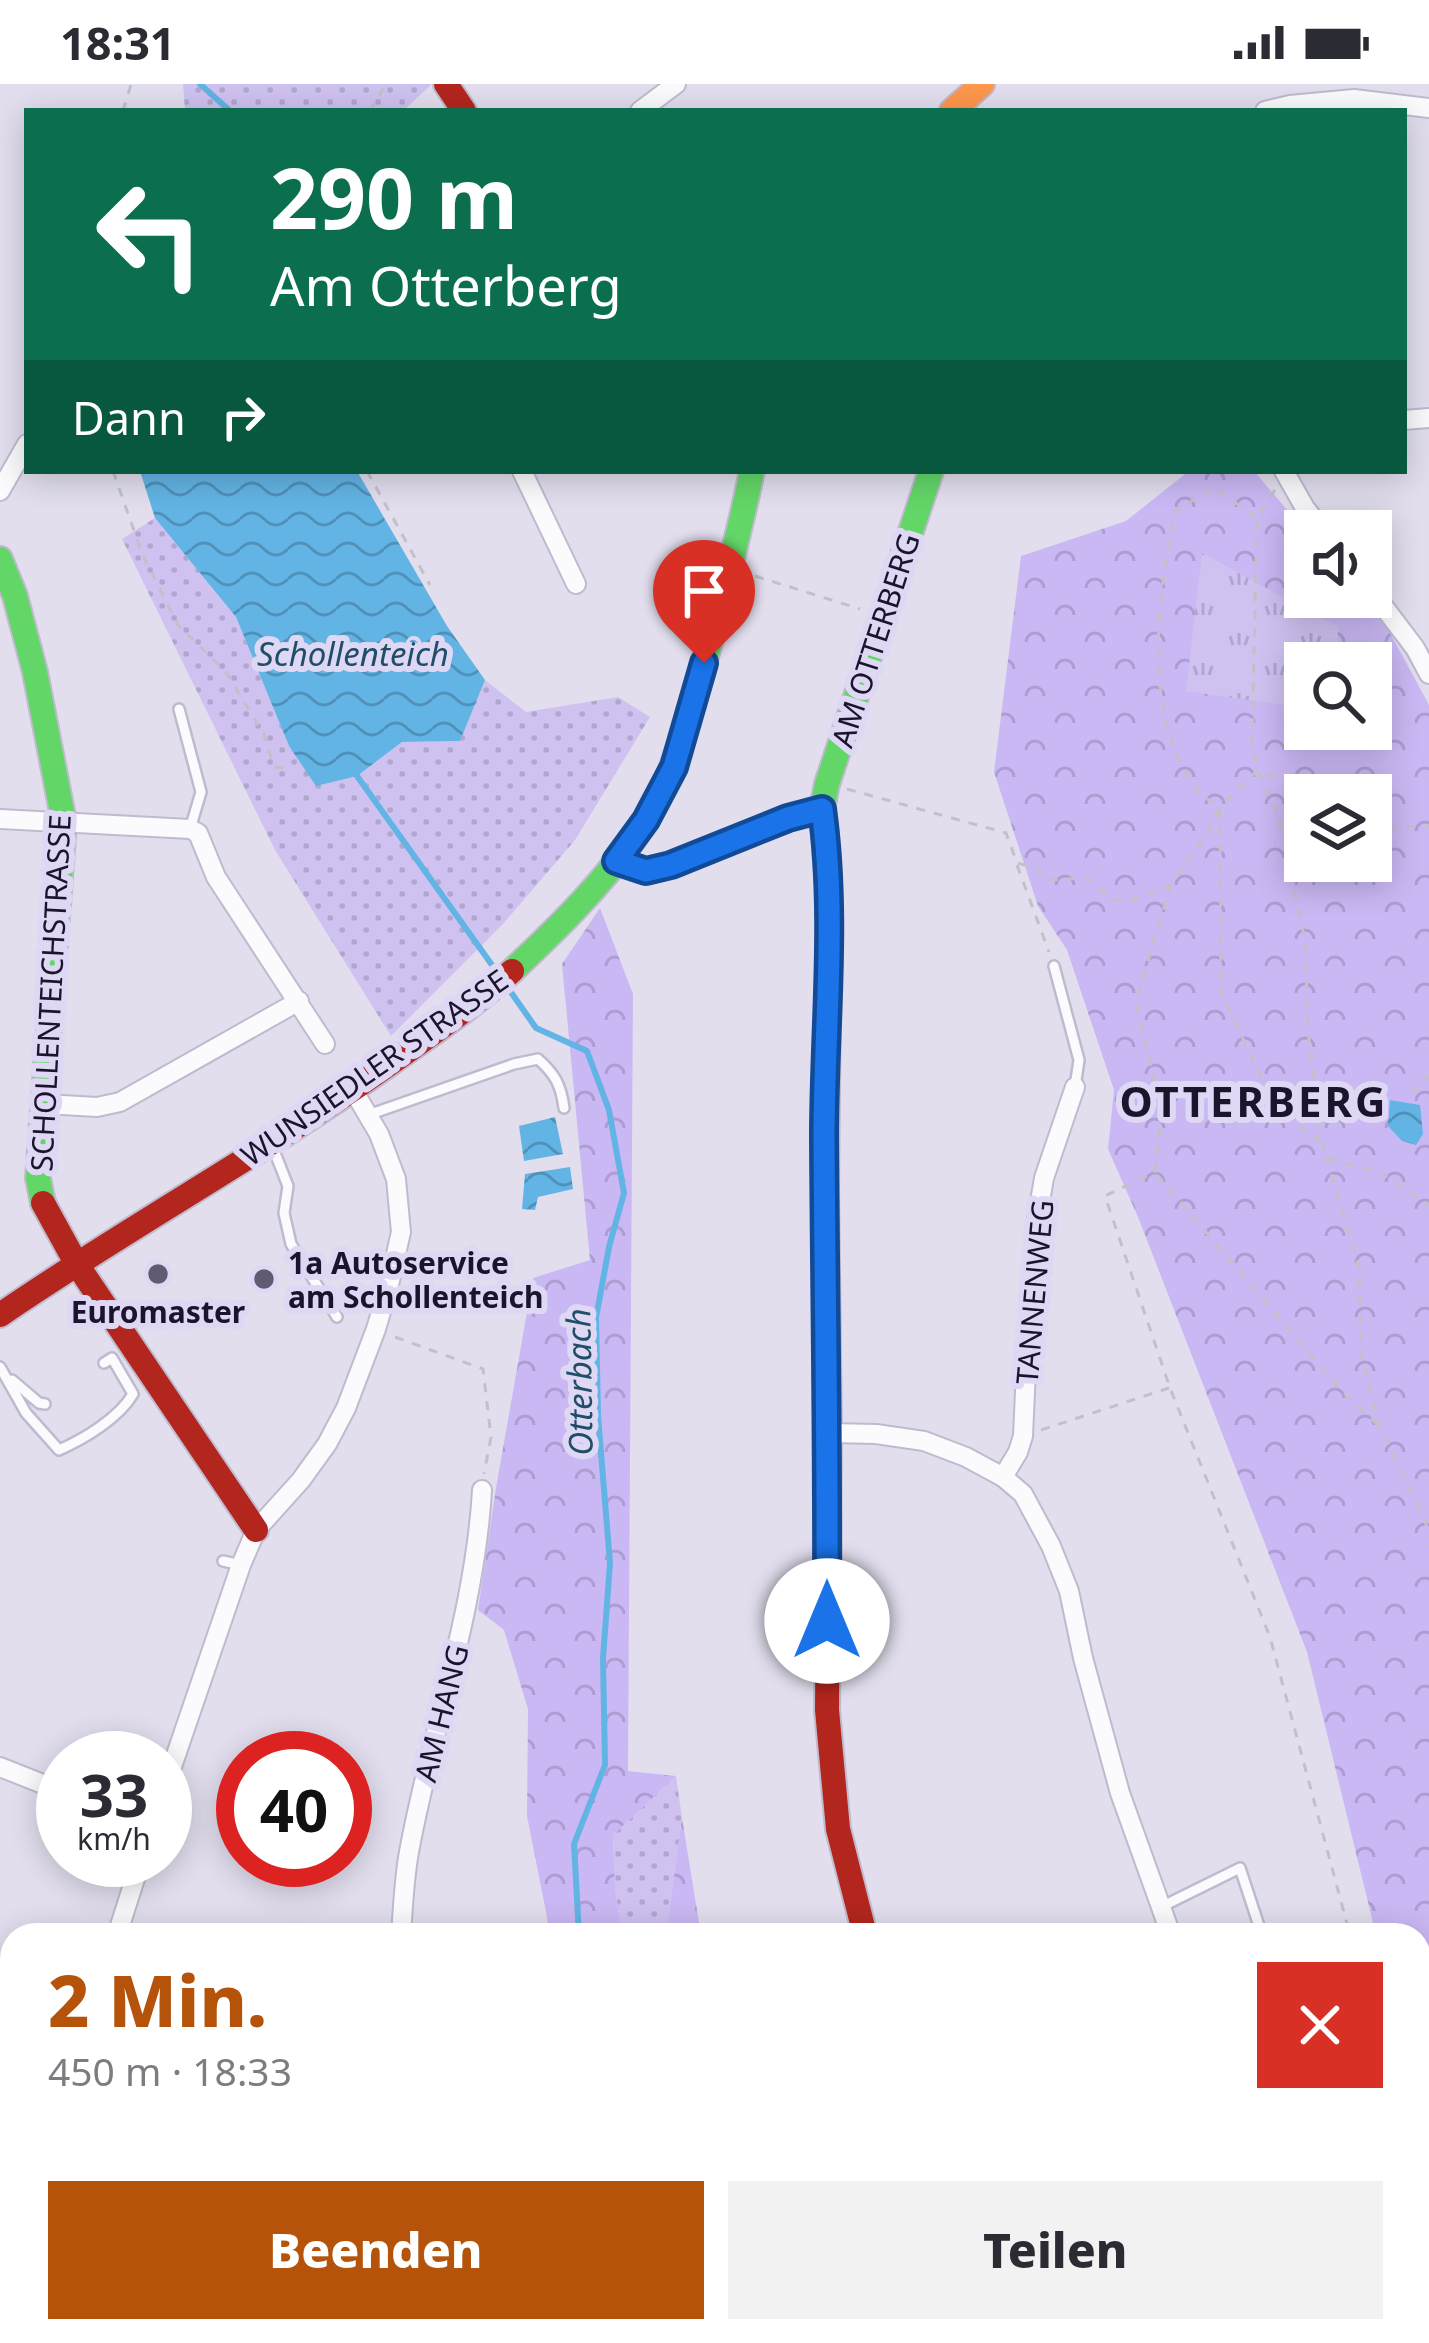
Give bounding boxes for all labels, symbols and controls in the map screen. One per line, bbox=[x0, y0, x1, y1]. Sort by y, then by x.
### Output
text: 18:31 bbox=[60, 12, 176, 73]
text: 290 m bbox=[270, 139, 518, 254]
icon: left bbox=[72, 156, 228, 312]
text: Am Otterberg bbox=[270, 248, 622, 322]
icon: right bbox=[210, 384, 276, 450]
text: Dann bbox=[72, 387, 186, 448]
map controls bbox=[1284, 510, 1392, 882]
button: sound bbox=[1284, 510, 1392, 618]
street label: AM OTTERBERG bbox=[821, 528, 929, 752]
pin bbox=[653, 540, 755, 663]
icon: arrive bbox=[671, 558, 737, 624]
water label: Schollenteich bbox=[257, 631, 449, 676]
button: search bbox=[1284, 642, 1392, 750]
button: layers bbox=[1284, 774, 1392, 882]
street label: SCHOLLENTEICHSTRASSE bbox=[20, 814, 80, 1172]
street label: WUNSIEDLER STRASSE bbox=[232, 959, 516, 1175]
district label: OTTERBERG bbox=[1120, 1072, 1388, 1129]
street label: TANNENWEG bbox=[1006, 1198, 1062, 1386]
place label: 1a Autoservice am Schollenteich bbox=[288, 1242, 543, 1317]
marker: Euromaster bbox=[145, 1261, 171, 1287]
marker: 1a Autoservice am Schollenteich bbox=[251, 1266, 277, 1292]
place label: Euromaster bbox=[71, 1291, 246, 1332]
water label: Otterbach bbox=[555, 1308, 603, 1456]
position arrow bbox=[764, 1558, 890, 1684]
street label: AM HANG bbox=[404, 1640, 478, 1786]
speed limit sign: 40 bbox=[216, 1731, 372, 1887]
text: 33 bbox=[80, 1753, 148, 1835]
text: km/h bbox=[77, 1818, 151, 1859]
text: 2 Min. bbox=[48, 1950, 267, 2048]
button: close bbox=[1257, 1962, 1383, 2088]
text: 450 m · 18:33 bbox=[48, 2044, 292, 2097]
button: Beenden bbox=[48, 2181, 704, 2319]
button: Teilen bbox=[728, 2181, 1383, 2319]

